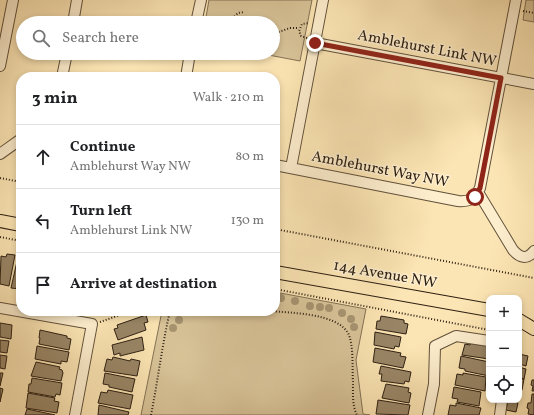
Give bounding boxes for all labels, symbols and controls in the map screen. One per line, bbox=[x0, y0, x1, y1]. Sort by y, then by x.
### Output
search box bbox=[16, 16, 280, 60]
street label: Amblehurst Link NW bbox=[356, 25, 498, 73]
icon: search bbox=[30, 27, 52, 49]
text: Search here bbox=[62, 28, 139, 49]
route end bbox=[306, 34, 324, 52]
text: 3 min bbox=[32, 87, 78, 110]
text: Walk · 210 m bbox=[193, 89, 264, 107]
text: Continue bbox=[70, 137, 135, 158]
icon: ahead bbox=[32, 146, 54, 168]
street label: Amblehurst Way NW bbox=[310, 146, 450, 194]
text: 80 m bbox=[235, 148, 264, 166]
text: Amblehurst Way NW bbox=[70, 158, 191, 176]
route start bbox=[466, 188, 484, 206]
text: Turn left bbox=[70, 201, 132, 222]
icon: left bbox=[32, 210, 54, 232]
text: 130 m bbox=[231, 212, 264, 230]
text: Amblehurst Link NW bbox=[70, 222, 192, 240]
street label: 144 Avenue NW bbox=[331, 256, 439, 294]
icon: arrive bbox=[32, 274, 54, 296]
text: Arrive at destination bbox=[70, 274, 217, 295]
map controls bbox=[486, 295, 522, 403]
button: + bbox=[486, 295, 522, 331]
button: − bbox=[486, 331, 522, 367]
button: locate bbox=[486, 367, 522, 403]

